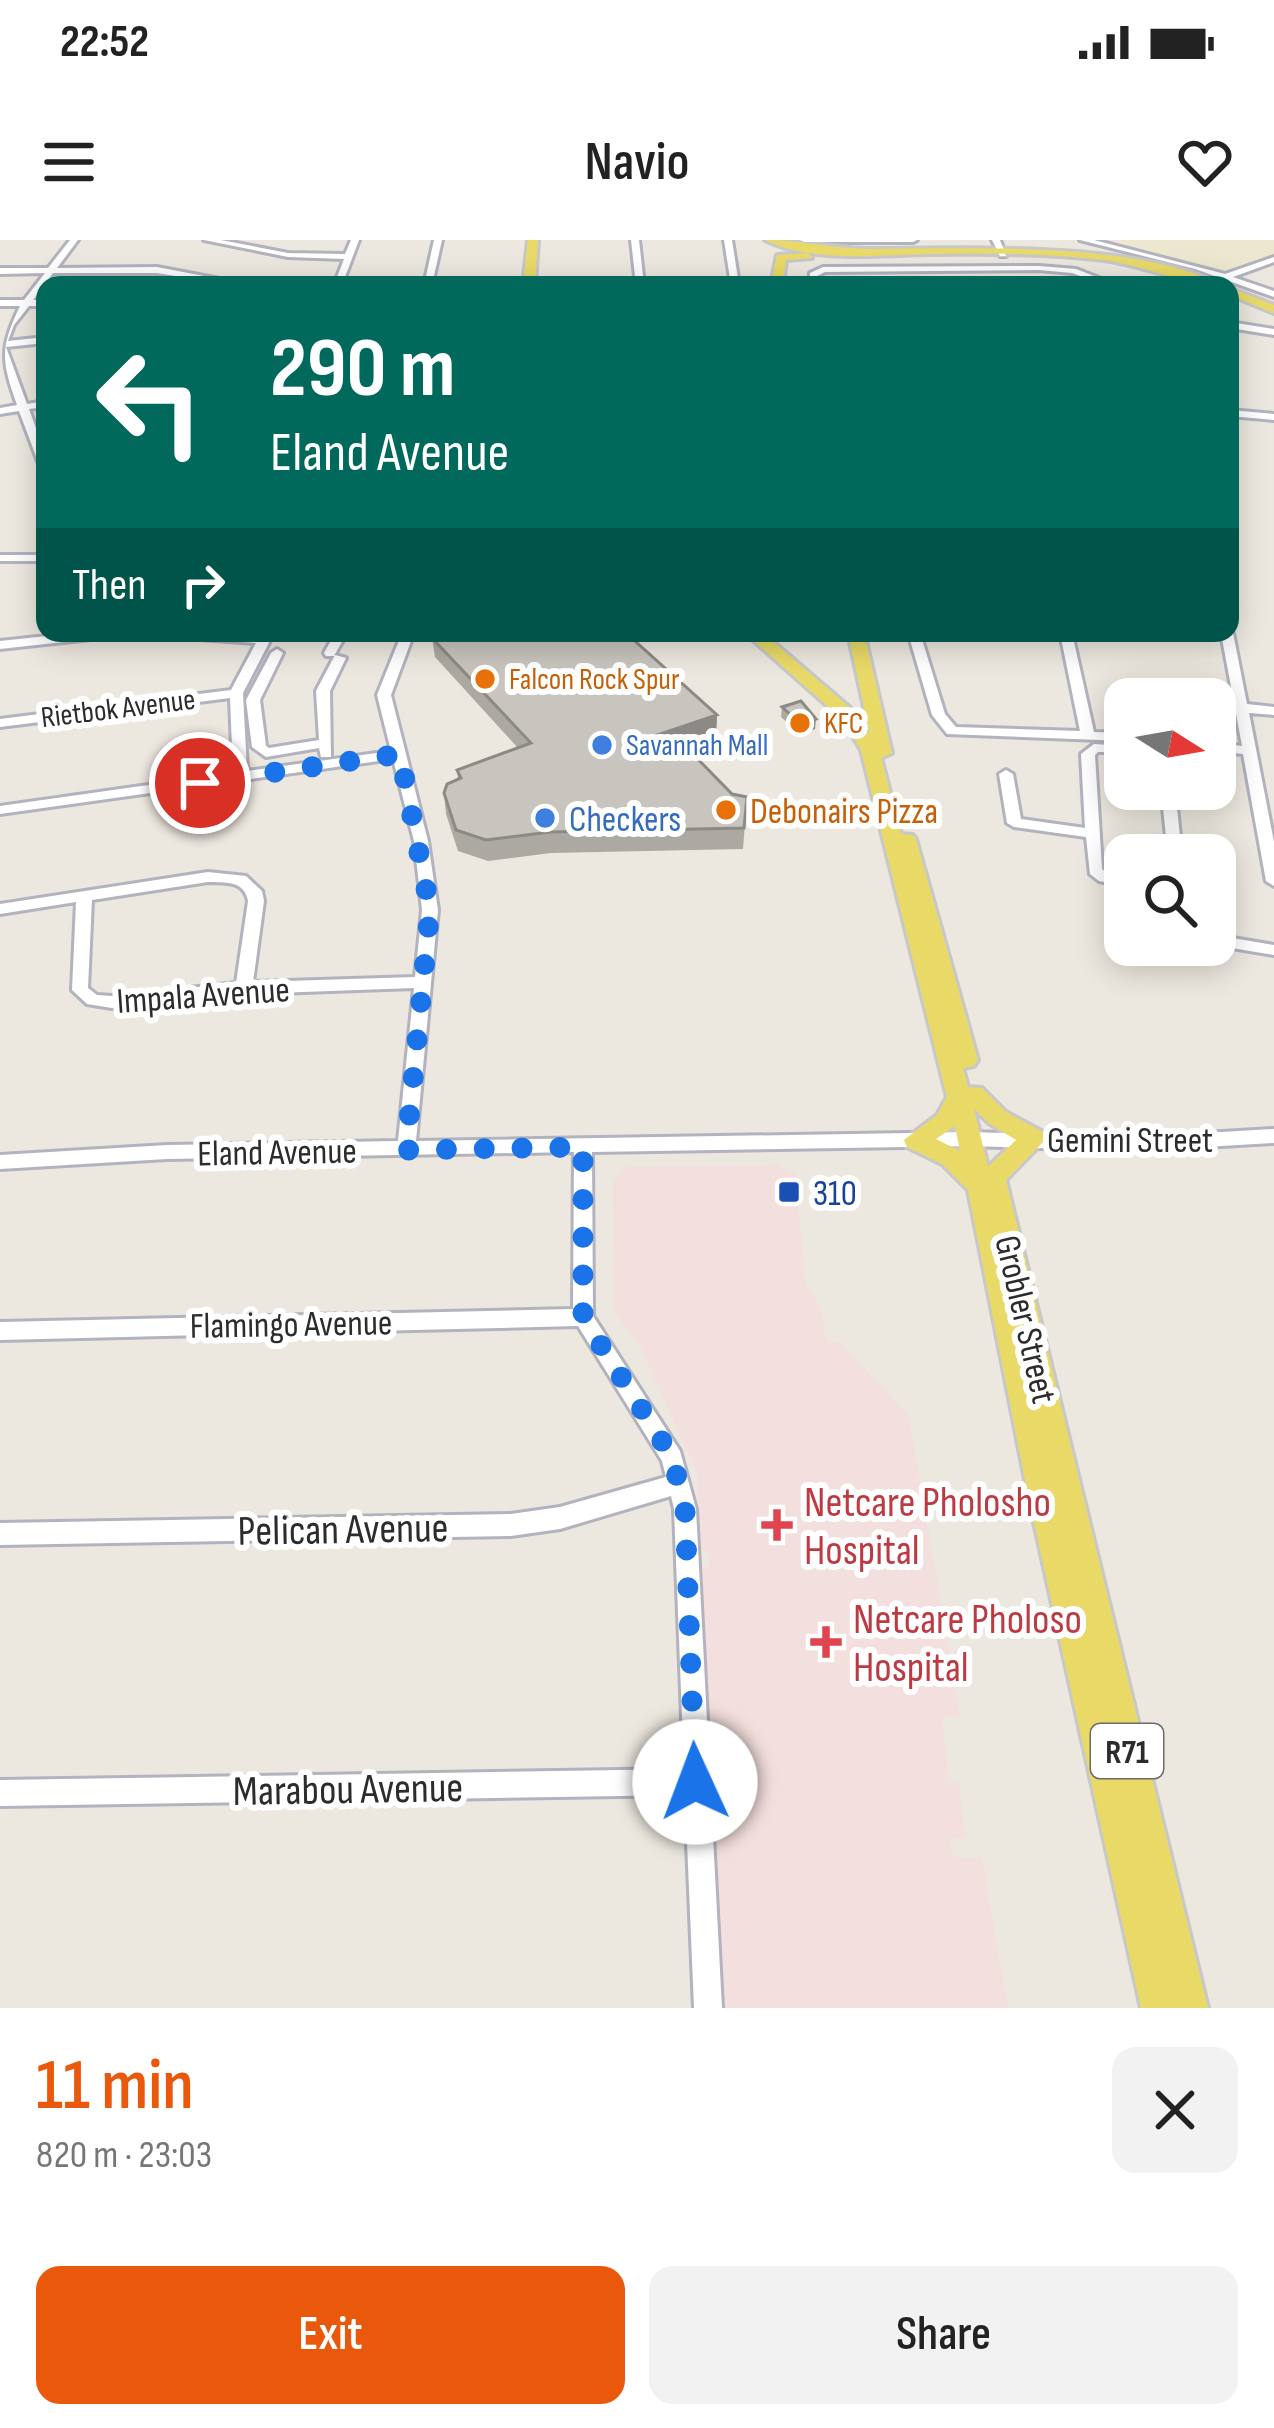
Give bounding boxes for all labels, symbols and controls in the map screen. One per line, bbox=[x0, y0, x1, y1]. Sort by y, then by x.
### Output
text: 22:52 bbox=[60, 15, 149, 70]
icon: menu bbox=[36, 129, 102, 195]
icon: heart bbox=[1172, 129, 1238, 195]
text: Navio bbox=[585, 130, 689, 195]
text: 290 m bbox=[270, 319, 455, 420]
icon: left bbox=[72, 324, 228, 480]
text: Eland Avenue bbox=[270, 421, 509, 486]
icon: right bbox=[170, 552, 236, 618]
text: Then bbox=[72, 558, 146, 613]
place label: Falcon Rock Spur bbox=[509, 662, 680, 698]
marker: Falcon Rock Spur bbox=[472, 666, 498, 692]
north arrow bbox=[1104, 678, 1236, 810]
map controls bbox=[1104, 678, 1236, 966]
street label: Rietbok Avenue bbox=[39, 682, 197, 736]
place label: KFC bbox=[824, 706, 863, 742]
marker: KFC bbox=[787, 710, 813, 736]
place label: Savannah Mall bbox=[626, 728, 768, 764]
pin bbox=[149, 732, 251, 834]
marker: Savannah Mall bbox=[589, 732, 615, 758]
icon: arrive bbox=[167, 750, 233, 816]
place label: Debonairs Pizza bbox=[750, 791, 938, 834]
marker: Debonairs Pizza bbox=[713, 797, 739, 823]
place label: Checkers bbox=[569, 799, 681, 842]
marker: Checkers bbox=[532, 805, 558, 831]
button: search bbox=[1104, 834, 1236, 966]
street label: Impala Avenue bbox=[115, 969, 291, 1024]
street label: Gemini Street bbox=[1047, 1120, 1213, 1163]
street label: Eland Avenue bbox=[197, 1131, 357, 1176]
place label: 310 bbox=[813, 1173, 857, 1216]
marker: 310 bbox=[776, 1179, 802, 1205]
street label: Grobler Street bbox=[984, 1231, 1065, 1408]
street label: Flamingo Avenue bbox=[190, 1302, 393, 1349]
place label: Netcare Pholosho Hospital bbox=[804, 1478, 1051, 1577]
street label: Pelican Avenue bbox=[237, 1503, 449, 1558]
marker: Netcare Pholosho Hospital bbox=[761, 1509, 793, 1541]
place label: Netcare Pholoso Hospital bbox=[853, 1595, 1082, 1694]
marker: Netcare Pholoso Hospital bbox=[810, 1626, 842, 1658]
position arrow bbox=[632, 1719, 758, 1845]
road number: R71 bbox=[1091, 1724, 1163, 1778]
street label: Marabou Avenue bbox=[232, 1763, 464, 1818]
text: 11 min bbox=[36, 2043, 194, 2130]
button: close bbox=[1112, 2047, 1238, 2173]
text: 820 m · 23:03 bbox=[36, 2132, 212, 2179]
button: Exit bbox=[36, 2266, 625, 2404]
button: Share bbox=[649, 2266, 1238, 2404]

